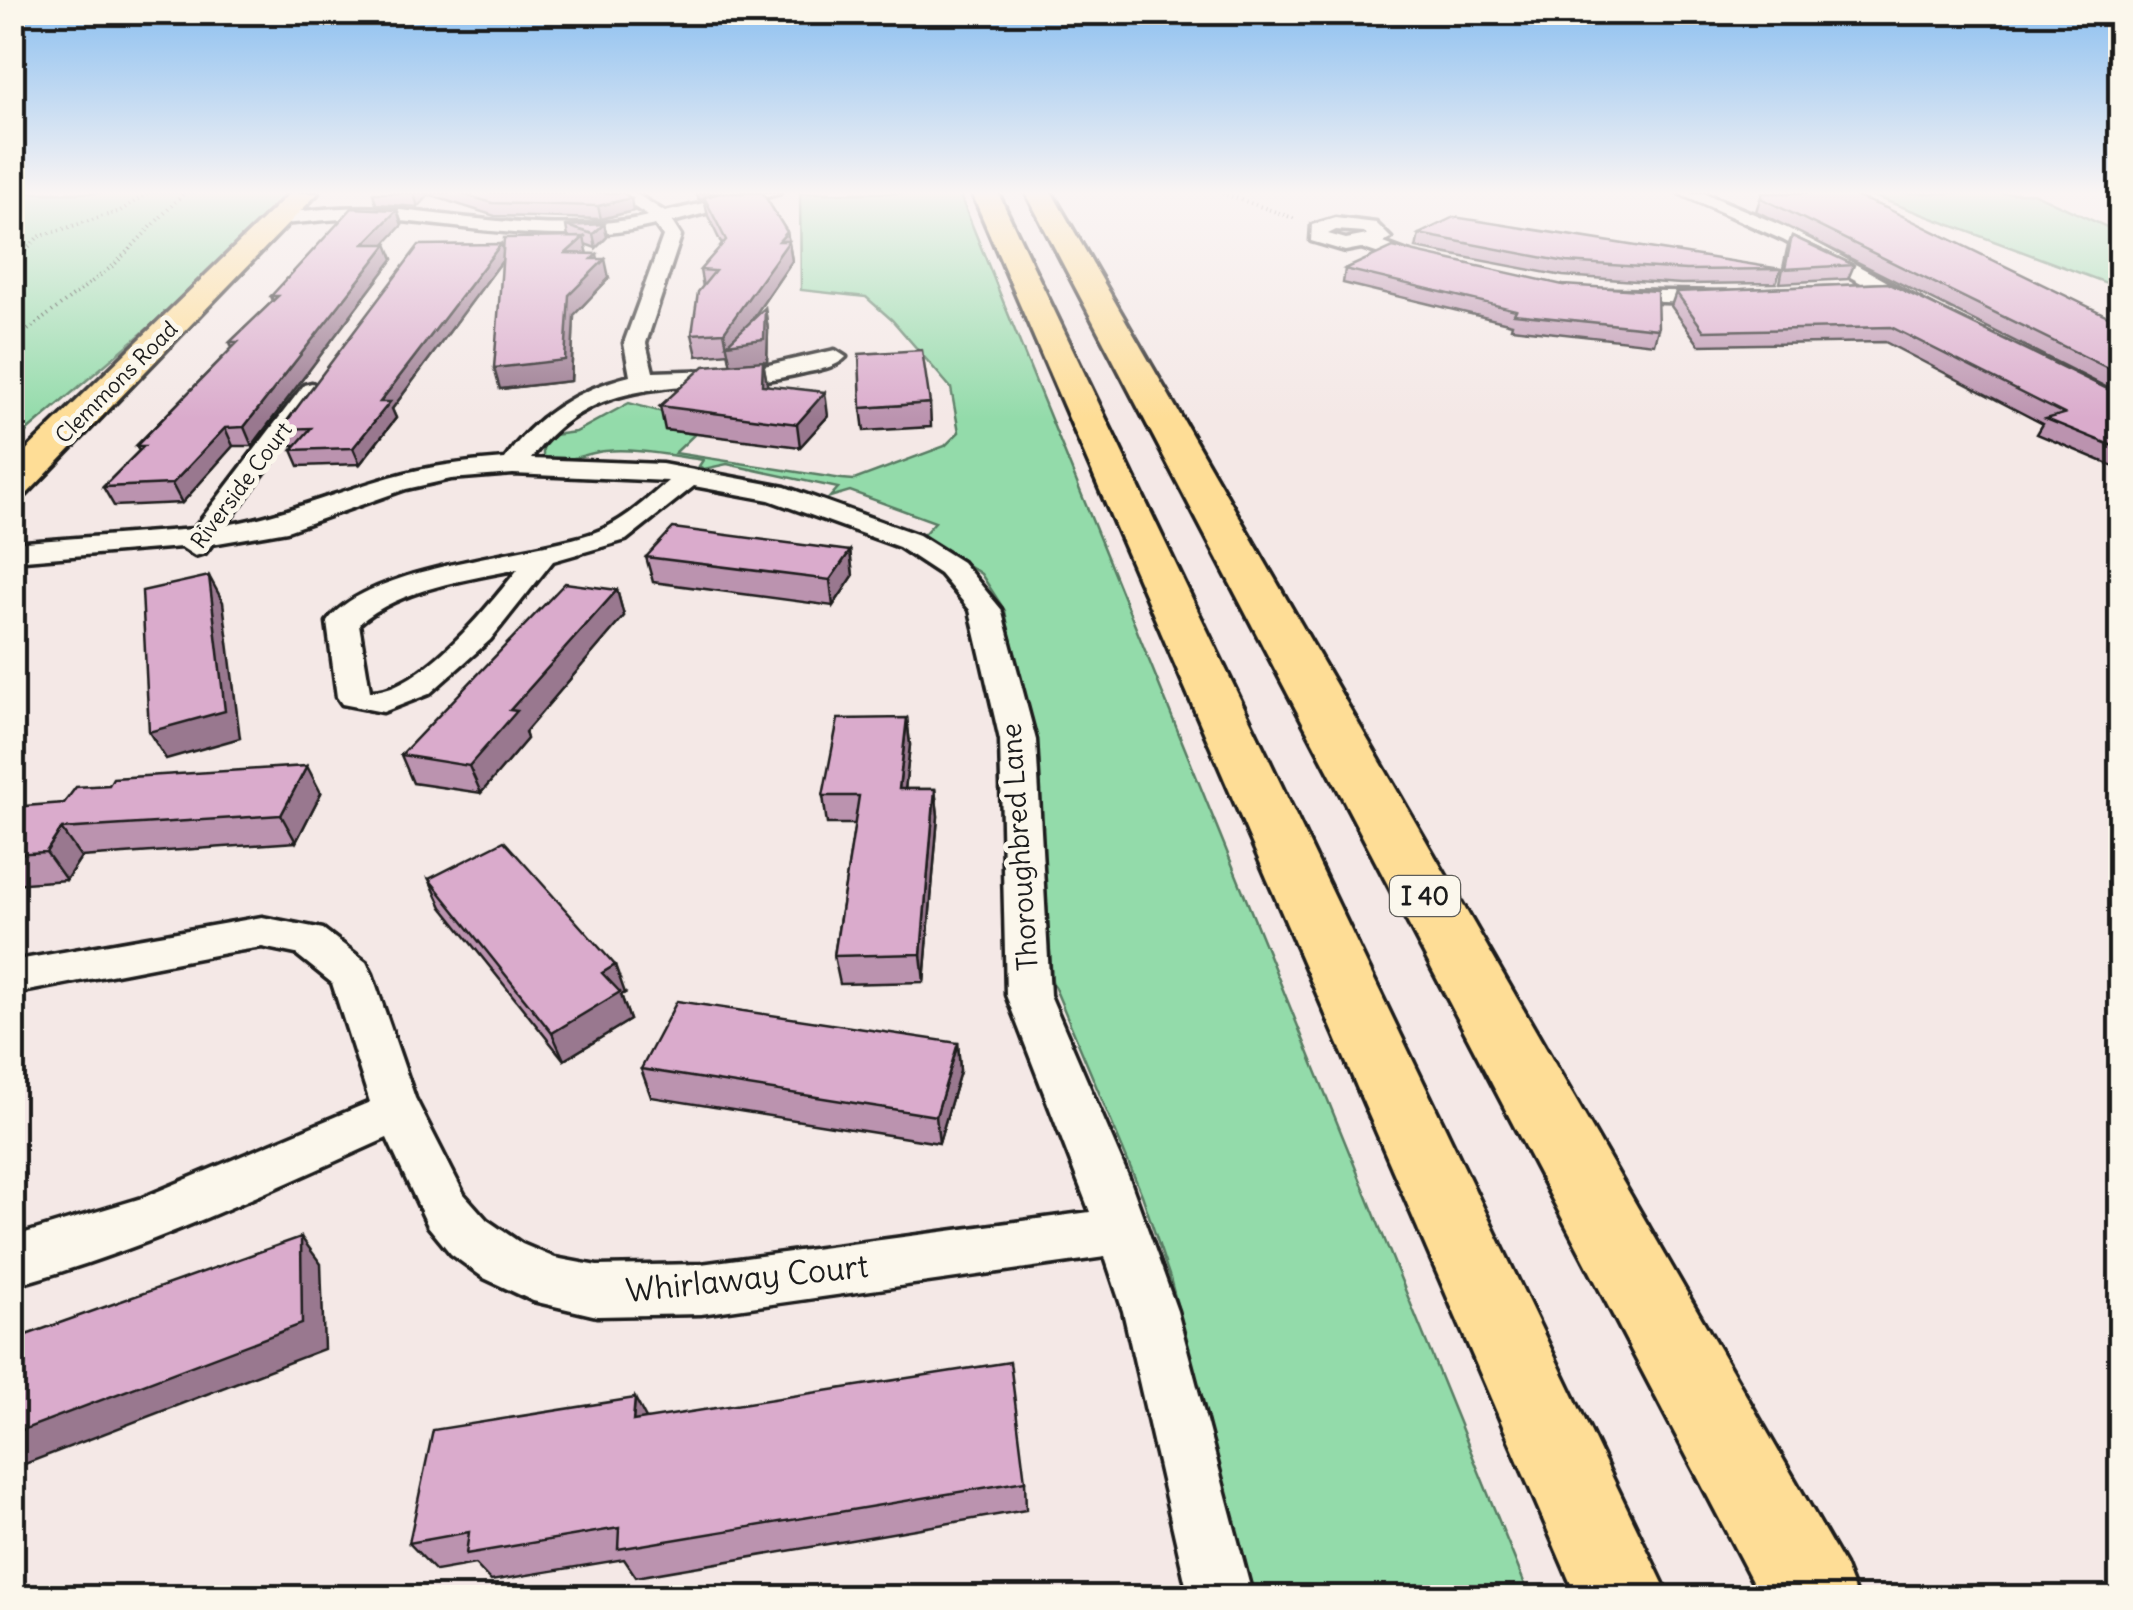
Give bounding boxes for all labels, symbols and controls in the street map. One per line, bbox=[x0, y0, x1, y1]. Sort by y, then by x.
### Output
street label: Clemmons Road bbox=[49, 315, 183, 449]
street label: Riverside Court bbox=[184, 416, 298, 554]
street label: Thoroughbred Lane bbox=[992, 722, 1046, 972]
road number: I 40 bbox=[1390, 876, 1460, 916]
street label: Whirlaway Court bbox=[624, 1245, 870, 1311]

